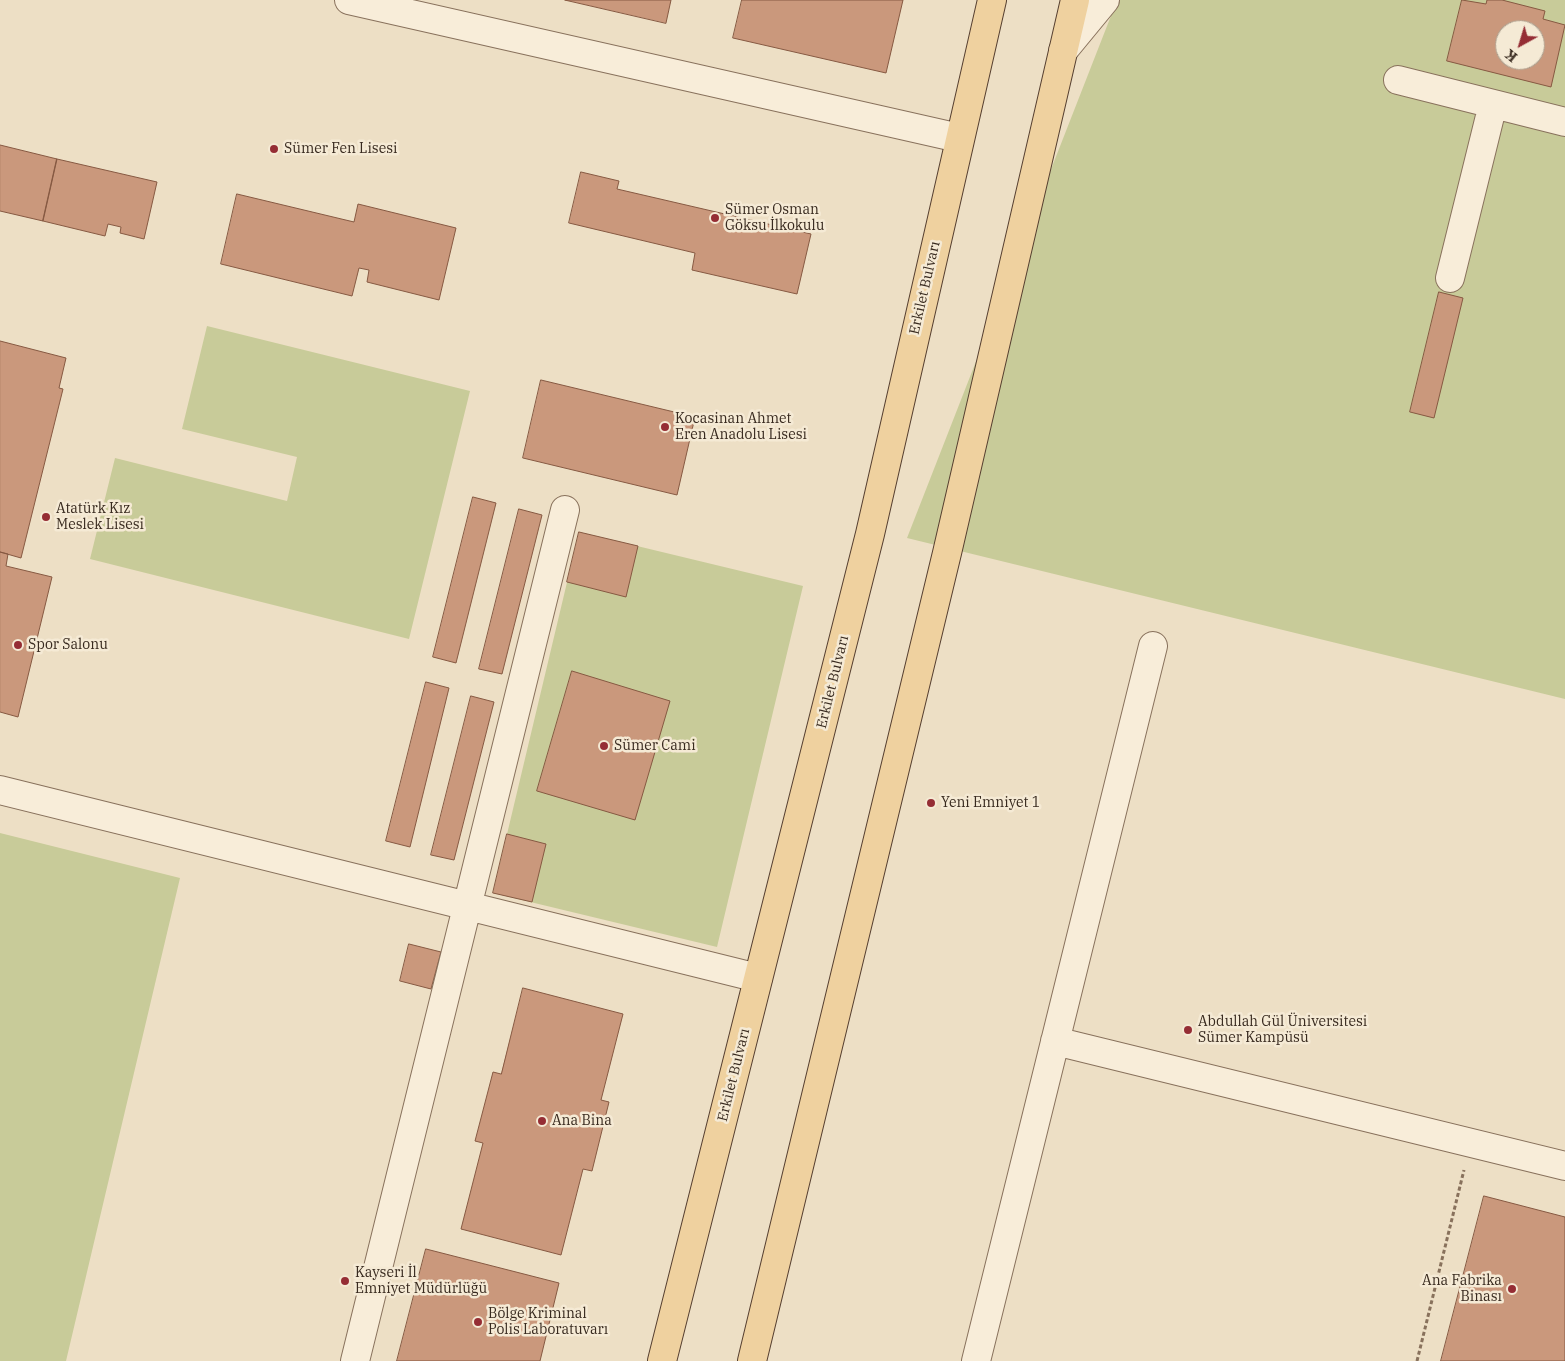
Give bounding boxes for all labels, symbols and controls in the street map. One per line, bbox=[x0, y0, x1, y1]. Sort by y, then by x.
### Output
north arrow bbox=[1495, 20, 1545, 70]
text: K bbox=[1501, 46, 1521, 66]
place label: Sümer Fen Lisesi bbox=[284, 141, 397, 157]
marker: Sümer Fen Lisesi bbox=[268, 143, 280, 155]
place label: Sümer Osman Göksu İlkokulu bbox=[725, 202, 824, 234]
marker: Sümer Osman Göksu İlkokulu bbox=[709, 212, 721, 224]
street label: Erkilet Bulvarı bbox=[906, 240, 944, 336]
place label: Kocasinan Ahmet Eren Anadolu Lisesi bbox=[675, 411, 807, 444]
marker: Kocasinan Ahmet Eren Anadolu Lisesi bbox=[659, 421, 671, 433]
place label: Atatürk Kız Meslek Lisesi bbox=[56, 501, 144, 534]
marker: Atatürk Kız Meslek Lisesi bbox=[40, 511, 52, 523]
street label: Erkilet Bulvarı bbox=[813, 634, 853, 730]
place label: Spor Salonu bbox=[28, 637, 108, 653]
marker: Spor Salonu bbox=[12, 639, 24, 651]
place label: Sümer Cami bbox=[614, 738, 696, 754]
marker: Sümer Cami bbox=[598, 740, 610, 752]
place label: Yeni Emniyet 1 bbox=[941, 795, 1040, 811]
marker: Yeni Emniyet 1 bbox=[925, 797, 937, 809]
place label: Abdullah Gül Üniversitesi Sümer Kampüsü bbox=[1198, 1014, 1367, 1046]
marker: Abdullah Gül Üniversitesi Sümer Kampüsü bbox=[1182, 1024, 1194, 1036]
street label: Erkilet Bulvarı bbox=[714, 1027, 754, 1123]
place label: Ana Bina bbox=[552, 1113, 612, 1129]
marker: Ana Bina bbox=[536, 1115, 548, 1127]
place label: Kayseri İl Emniyet Müdürlüğü bbox=[355, 1265, 487, 1298]
place label: Ana Fabrika Binası bbox=[1422, 1273, 1502, 1305]
marker: Kayseri İl Emniyet Müdürlüğü bbox=[339, 1275, 351, 1287]
marker: Ana Fabrika Binası bbox=[1506, 1283, 1518, 1295]
place label: Bölge Kriminal Polis Laboratuvarı bbox=[488, 1306, 608, 1338]
marker: Bölge Kriminal Polis Laboratuvarı bbox=[472, 1316, 484, 1328]

